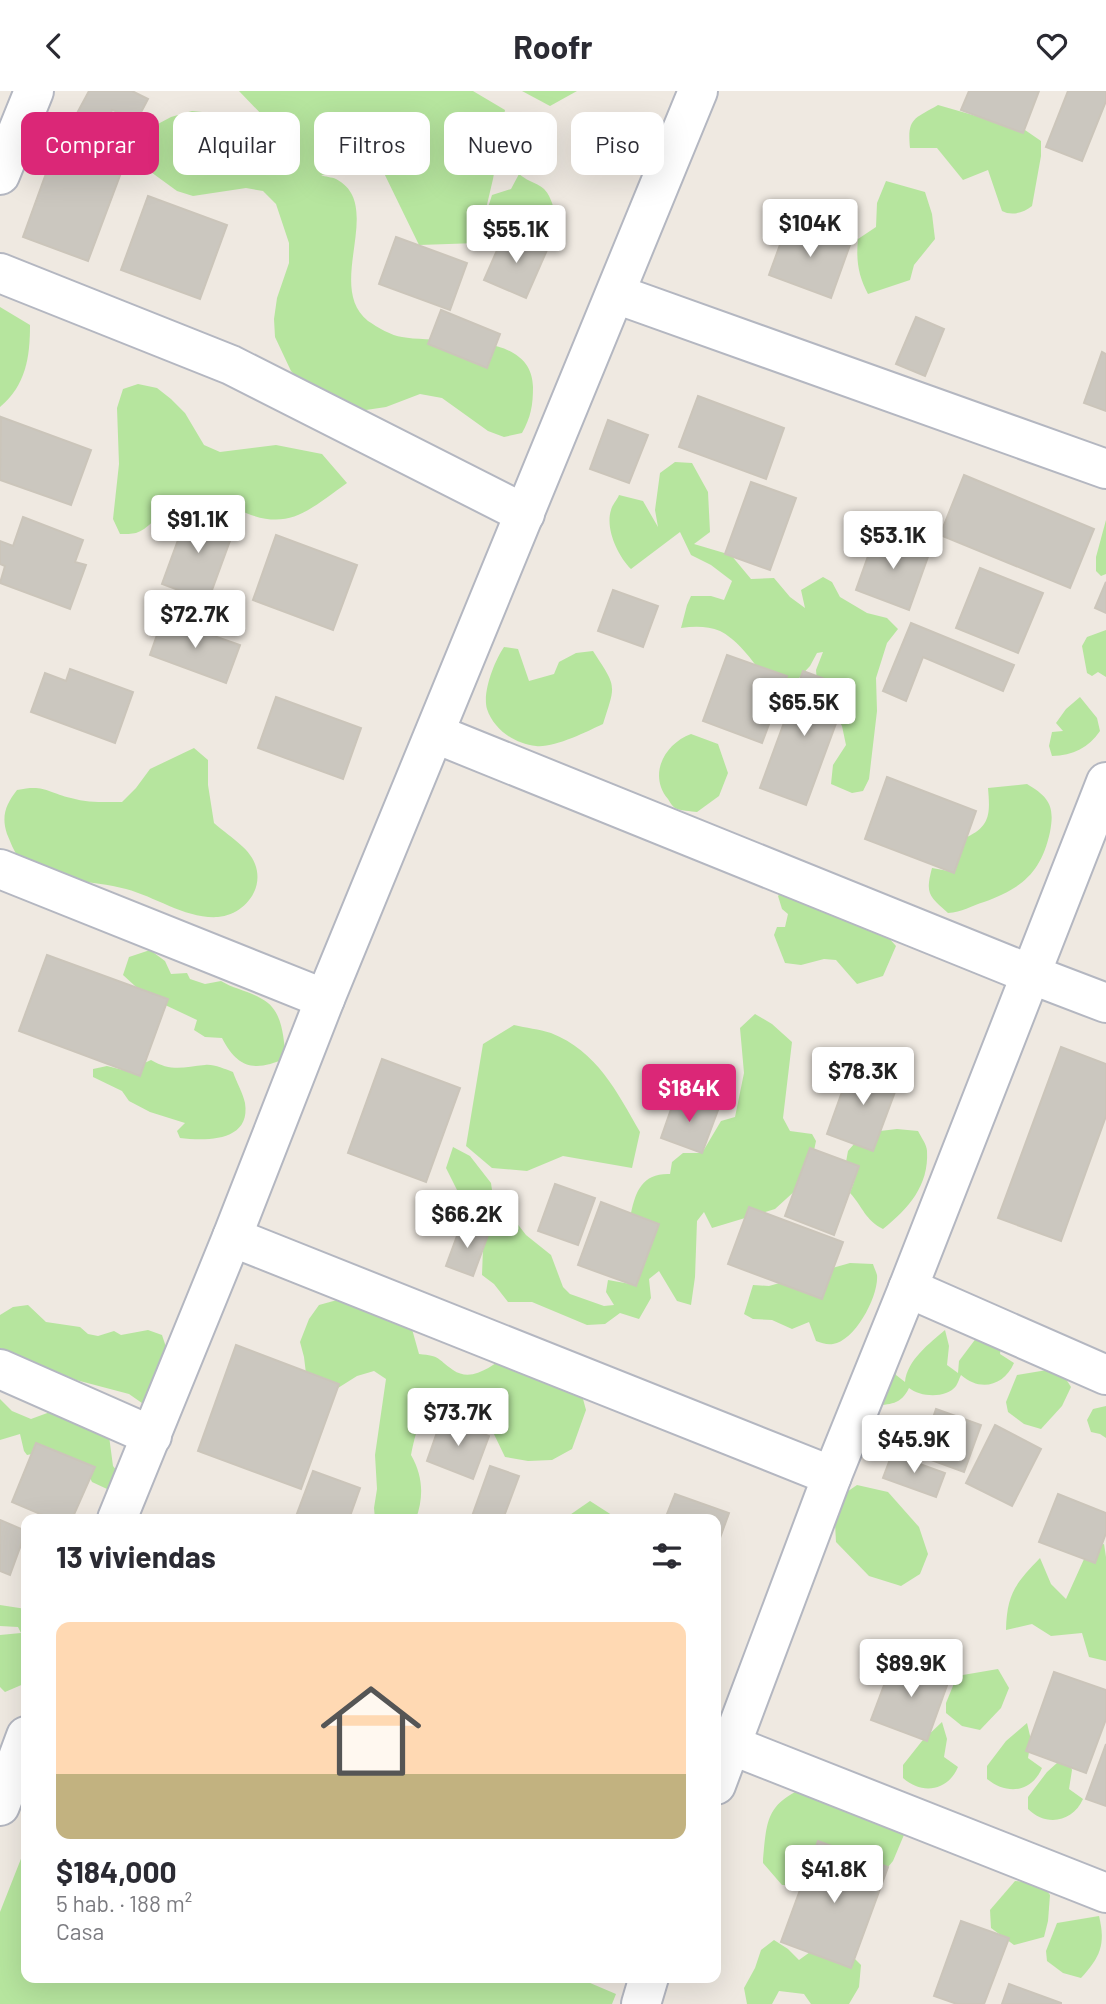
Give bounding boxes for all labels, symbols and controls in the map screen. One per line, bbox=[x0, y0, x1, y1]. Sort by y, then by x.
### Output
icon: back bbox=[35, 27, 73, 65]
text: Roofr bbox=[513, 27, 593, 65]
icon: heart bbox=[1033, 27, 1071, 65]
chip: Comprar bbox=[21, 112, 159, 175]
chip: Alquilar bbox=[173, 112, 300, 175]
chip: Filtros bbox=[314, 112, 430, 175]
chip: Nuevo bbox=[444, 112, 557, 175]
chip: Piso bbox=[571, 112, 664, 175]
pin: $104K bbox=[761, 199, 859, 259]
pin: $55.1K bbox=[459, 205, 573, 265]
text: $104K bbox=[779, 208, 841, 236]
text: $55.1K bbox=[483, 214, 549, 242]
pin: $91.1K bbox=[141, 496, 255, 555]
text: $91.1K bbox=[167, 504, 229, 532]
pin: $53.1K bbox=[836, 511, 950, 571]
text: $53.1K bbox=[860, 520, 926, 548]
pin: $72.7K bbox=[138, 591, 252, 650]
text: $72.7K bbox=[160, 599, 230, 627]
pin: $65.5K bbox=[747, 679, 861, 738]
text: $65.5K bbox=[769, 687, 839, 715]
pin: $78.3K bbox=[806, 1047, 920, 1107]
text: $78.3K bbox=[828, 1056, 898, 1084]
pin: $184K bbox=[640, 1065, 738, 1124]
text: $184K bbox=[658, 1073, 720, 1101]
pin: $66.2K bbox=[410, 1191, 524, 1250]
text: $66.2K bbox=[431, 1199, 503, 1227]
pin: $73.7K bbox=[401, 1389, 515, 1448]
text: $73.7K bbox=[423, 1397, 493, 1425]
pin: $45.9K bbox=[857, 1415, 971, 1475]
text: $45.9K bbox=[878, 1424, 950, 1452]
icon: filters bbox=[648, 1537, 686, 1575]
text: 13 viviendas bbox=[56, 1538, 216, 1574]
pin: $89.9K bbox=[854, 1639, 968, 1699]
text: $89.9K bbox=[876, 1648, 946, 1676]
icon: home bbox=[308, 1668, 434, 1794]
pin: $41.8K bbox=[777, 1846, 891, 1905]
text: $184,000 bbox=[56, 1853, 177, 1889]
text: $41.8K bbox=[801, 1854, 867, 1882]
text: 5 hab. · 188 m² bbox=[56, 1889, 192, 1917]
text: Casa bbox=[56, 1917, 104, 1945]

